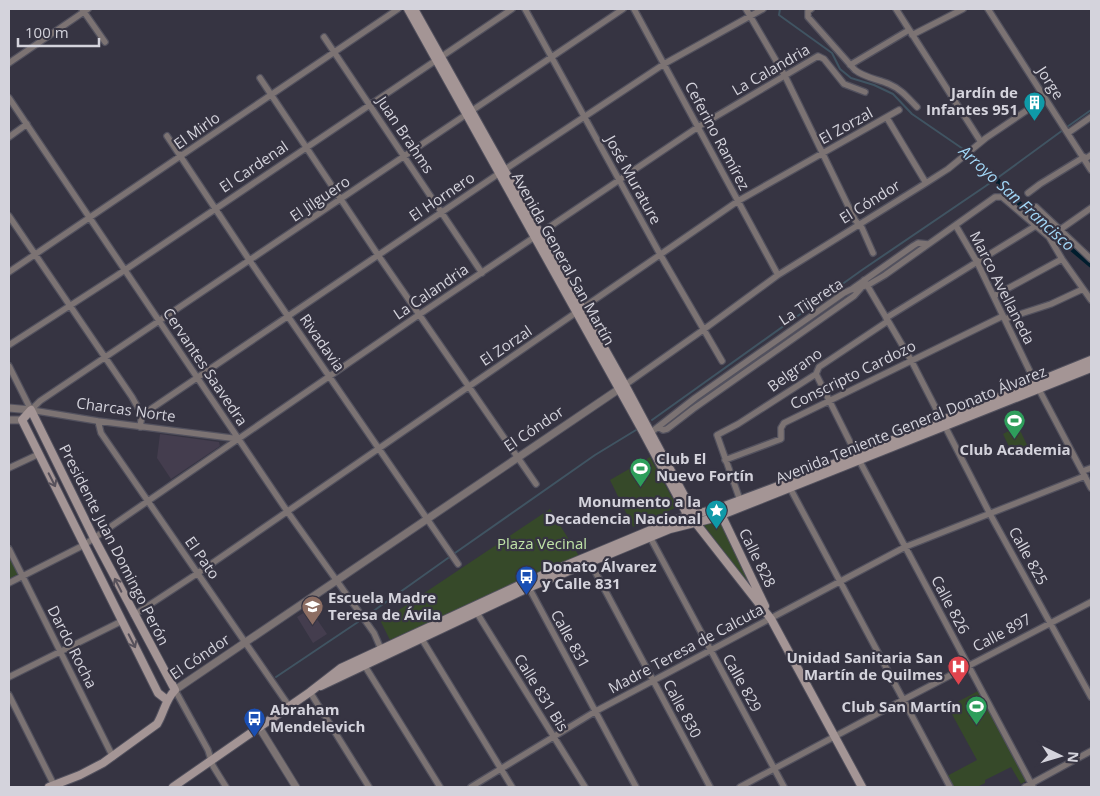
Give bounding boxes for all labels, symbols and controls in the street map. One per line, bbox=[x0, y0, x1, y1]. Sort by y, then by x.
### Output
scale bar bbox=[18, 15, 99, 47]
text: 100 m bbox=[25, 22, 69, 42]
street label: La Calandria bbox=[728, 39, 813, 99]
street label: Jorge bbox=[1032, 60, 1069, 103]
street label: Ceferino Ramírez bbox=[681, 78, 755, 193]
place label: Jardín de Infantes 951 bbox=[926, 82, 1018, 119]
street label: Juan Brahms bbox=[372, 90, 439, 177]
building icon: Jardín de Infantes 951 bbox=[1022, 90, 1046, 121]
street label: El Zorzal bbox=[815, 102, 876, 148]
street label: El Mirlo bbox=[169, 107, 224, 153]
street label: José Murature bbox=[600, 130, 667, 228]
street label: El Cardenal bbox=[215, 136, 292, 197]
water label: Arroyo San Francisco bbox=[954, 140, 1079, 256]
street label: El Hornero bbox=[405, 167, 478, 225]
street label: Avenida General San Martín bbox=[508, 168, 620, 349]
street label: El Jilguero bbox=[285, 171, 353, 226]
street label: El Cóndor bbox=[835, 175, 904, 228]
street label: Marco Avellaneda bbox=[966, 228, 1040, 348]
street label: La Calandria bbox=[389, 259, 472, 324]
street label: La Tijereta bbox=[775, 273, 846, 329]
street label: Cervantes Saavedra bbox=[159, 304, 253, 429]
street label: Rivadavia bbox=[296, 310, 350, 375]
street label: El Zorzal bbox=[475, 320, 535, 370]
street label: Conscripto Cardozo bbox=[786, 335, 919, 413]
street label: Belgrano bbox=[763, 343, 826, 396]
street label: Avenida Teniente General Donato Álvarez bbox=[772, 360, 1049, 488]
street label: Charcas Norte bbox=[75, 392, 177, 426]
street label: El Cóndor bbox=[500, 401, 567, 455]
sports icon: Club Academia bbox=[1003, 409, 1027, 440]
place label: Club Academia bbox=[959, 439, 1071, 459]
street label: Presidente Juan Domingo Perón bbox=[55, 441, 174, 649]
place label: Club El Nuevo Fortín bbox=[656, 448, 754, 485]
sports icon: Club El Nuevo Fortín bbox=[628, 456, 652, 487]
one-way arrow bbox=[47, 472, 57, 487]
place label: Monumento a la Decadencia Nacional bbox=[544, 491, 701, 528]
place icon: Monumento a la Decadencia Nacional bbox=[705, 499, 729, 530]
street label: Calle 825 bbox=[1005, 523, 1053, 588]
street label: Calle 828 bbox=[735, 525, 781, 590]
street label: El Pato bbox=[181, 532, 225, 583]
park label: Plaza Vecinal bbox=[497, 533, 587, 553]
place label: Donato Álvarez y Calle 831 bbox=[542, 556, 657, 593]
bus stop icon: Donato Álvarez y Calle 831 bbox=[514, 564, 538, 595]
street label: Calle 826 bbox=[927, 572, 975, 637]
one-way arrow bbox=[113, 578, 123, 593]
place label: Escuela Madre Teresa de Ávila bbox=[328, 587, 441, 624]
school or university icon: Escuela Madre Teresa de Ávila bbox=[300, 595, 324, 626]
street label: Madre Teresa de Calcuta bbox=[604, 599, 767, 698]
street label: Dardo Rocha bbox=[43, 602, 102, 691]
street label: Calle 831 bbox=[547, 606, 595, 671]
street label: Calle 897 bbox=[969, 608, 1034, 656]
street label: El Cóndor bbox=[166, 629, 233, 683]
one-way arrow bbox=[127, 633, 137, 648]
place label: Unidad Sanitaria San Martín de Quilmes bbox=[786, 647, 943, 684]
street label: Calle 831 Bis bbox=[510, 650, 574, 735]
street label: Calle 829 bbox=[719, 650, 767, 715]
hospital icon: Unidad Sanitaria San Martín de Quilmes bbox=[947, 655, 971, 686]
street label: Calle 830 bbox=[659, 676, 707, 741]
sports icon: Club San Martín bbox=[965, 695, 989, 726]
place label: Club San Martín bbox=[842, 696, 961, 716]
place label: Abraham Mendelevich bbox=[270, 699, 365, 736]
bus stop icon: Abraham Mendelevich bbox=[242, 707, 266, 738]
north arrow bbox=[1035, 731, 1085, 781]
text: N bbox=[1063, 751, 1083, 764]

